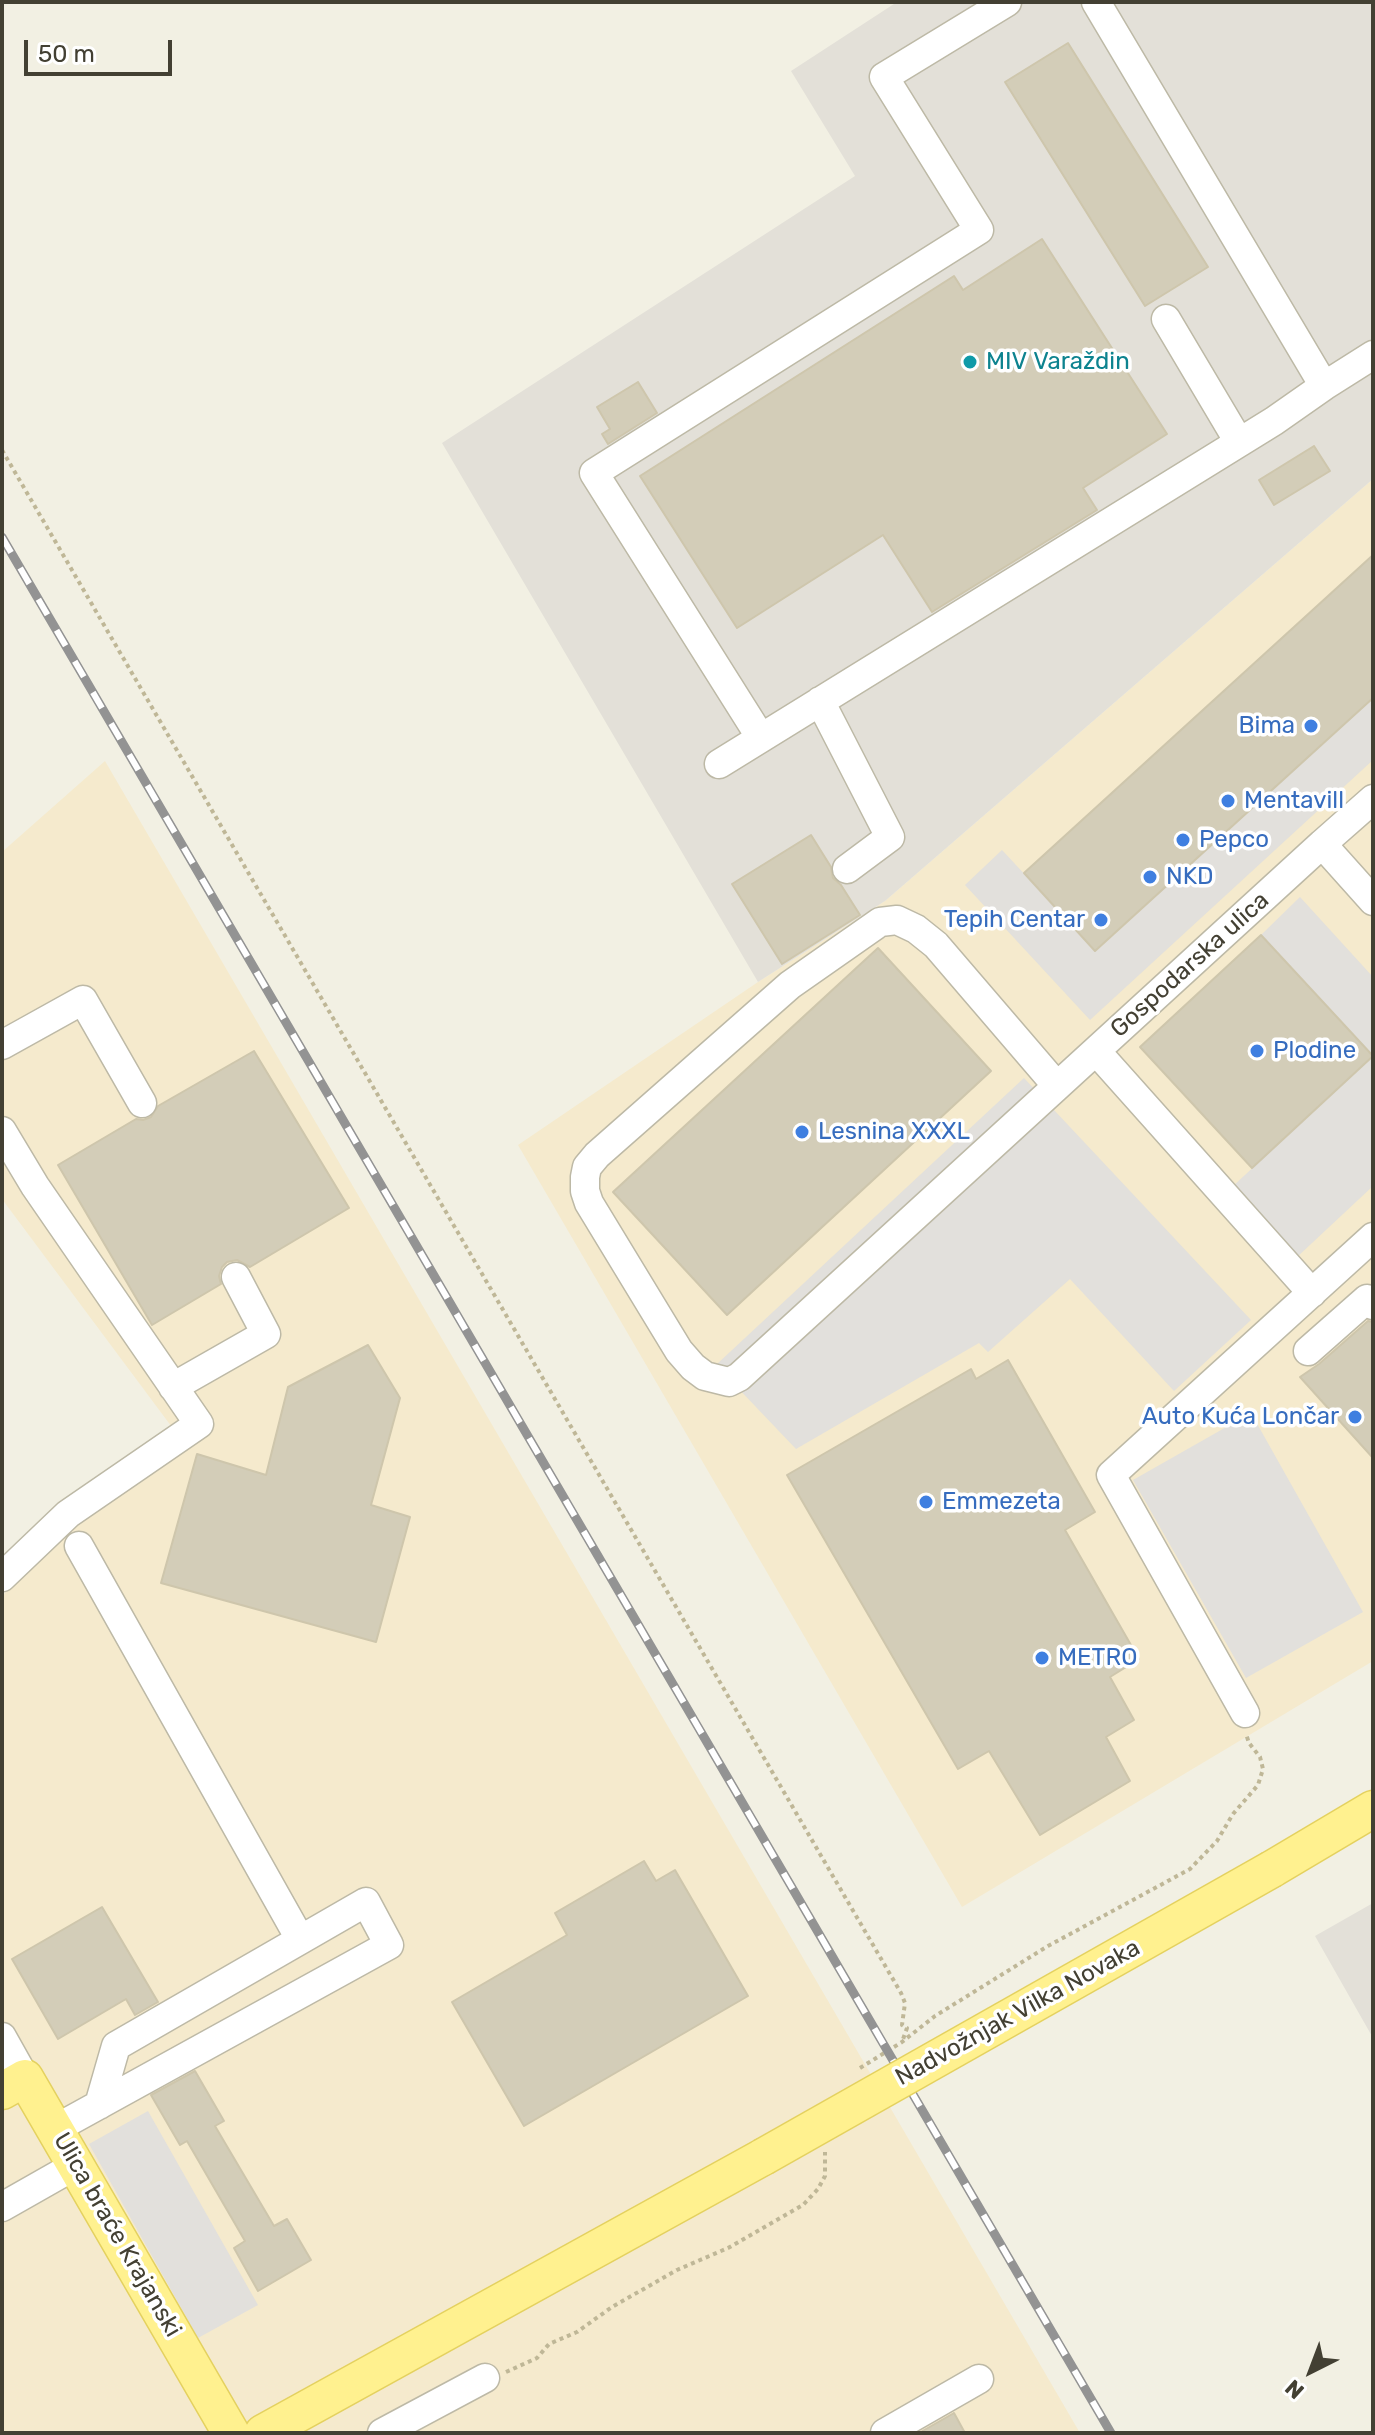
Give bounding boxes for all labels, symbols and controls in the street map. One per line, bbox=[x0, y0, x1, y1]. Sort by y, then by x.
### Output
scale bar bbox=[28, 24, 176, 74]
text: 50 m bbox=[38, 40, 95, 68]
place label: MIV Varaždin bbox=[986, 348, 1130, 376]
marker: MIV Varaždin bbox=[961, 353, 979, 371]
place label: Bima bbox=[1239, 712, 1295, 740]
marker: Bima bbox=[1302, 717, 1320, 735]
place label: Mentavill bbox=[1244, 787, 1344, 815]
marker: Mentavill bbox=[1219, 792, 1237, 810]
place label: Pepco bbox=[1199, 826, 1269, 854]
marker: Pepco bbox=[1174, 831, 1192, 849]
place label: NKD bbox=[1166, 863, 1214, 891]
marker: NKD bbox=[1141, 868, 1159, 886]
street label: Gospodarska ulica bbox=[1105, 886, 1275, 1044]
place label: Tepih Centar bbox=[944, 906, 1085, 934]
marker: Tepih Centar bbox=[1092, 911, 1110, 929]
place label: Plodine bbox=[1273, 1037, 1356, 1065]
marker: Plodine bbox=[1248, 1042, 1266, 1060]
place label: Lesnina XXXL bbox=[818, 1118, 970, 1146]
marker: Lesnina XXXL bbox=[793, 1123, 811, 1141]
place label: Auto Kuća Lončar bbox=[1142, 1403, 1339, 1431]
marker: Auto Kuća Lončar bbox=[1346, 1408, 1364, 1426]
place label: Emmezeta bbox=[942, 1488, 1061, 1516]
marker: Emmezeta bbox=[917, 1493, 935, 1511]
place label: METRO bbox=[1058, 1644, 1137, 1672]
marker: METRO bbox=[1033, 1649, 1051, 1667]
street label: Nadvožnjak Vilka Novaka bbox=[891, 1934, 1145, 2092]
street label: Ulica braće Krajanski bbox=[47, 2128, 187, 2342]
north arrow bbox=[1271, 2331, 1351, 2411]
text: N bbox=[1280, 2374, 1310, 2405]

